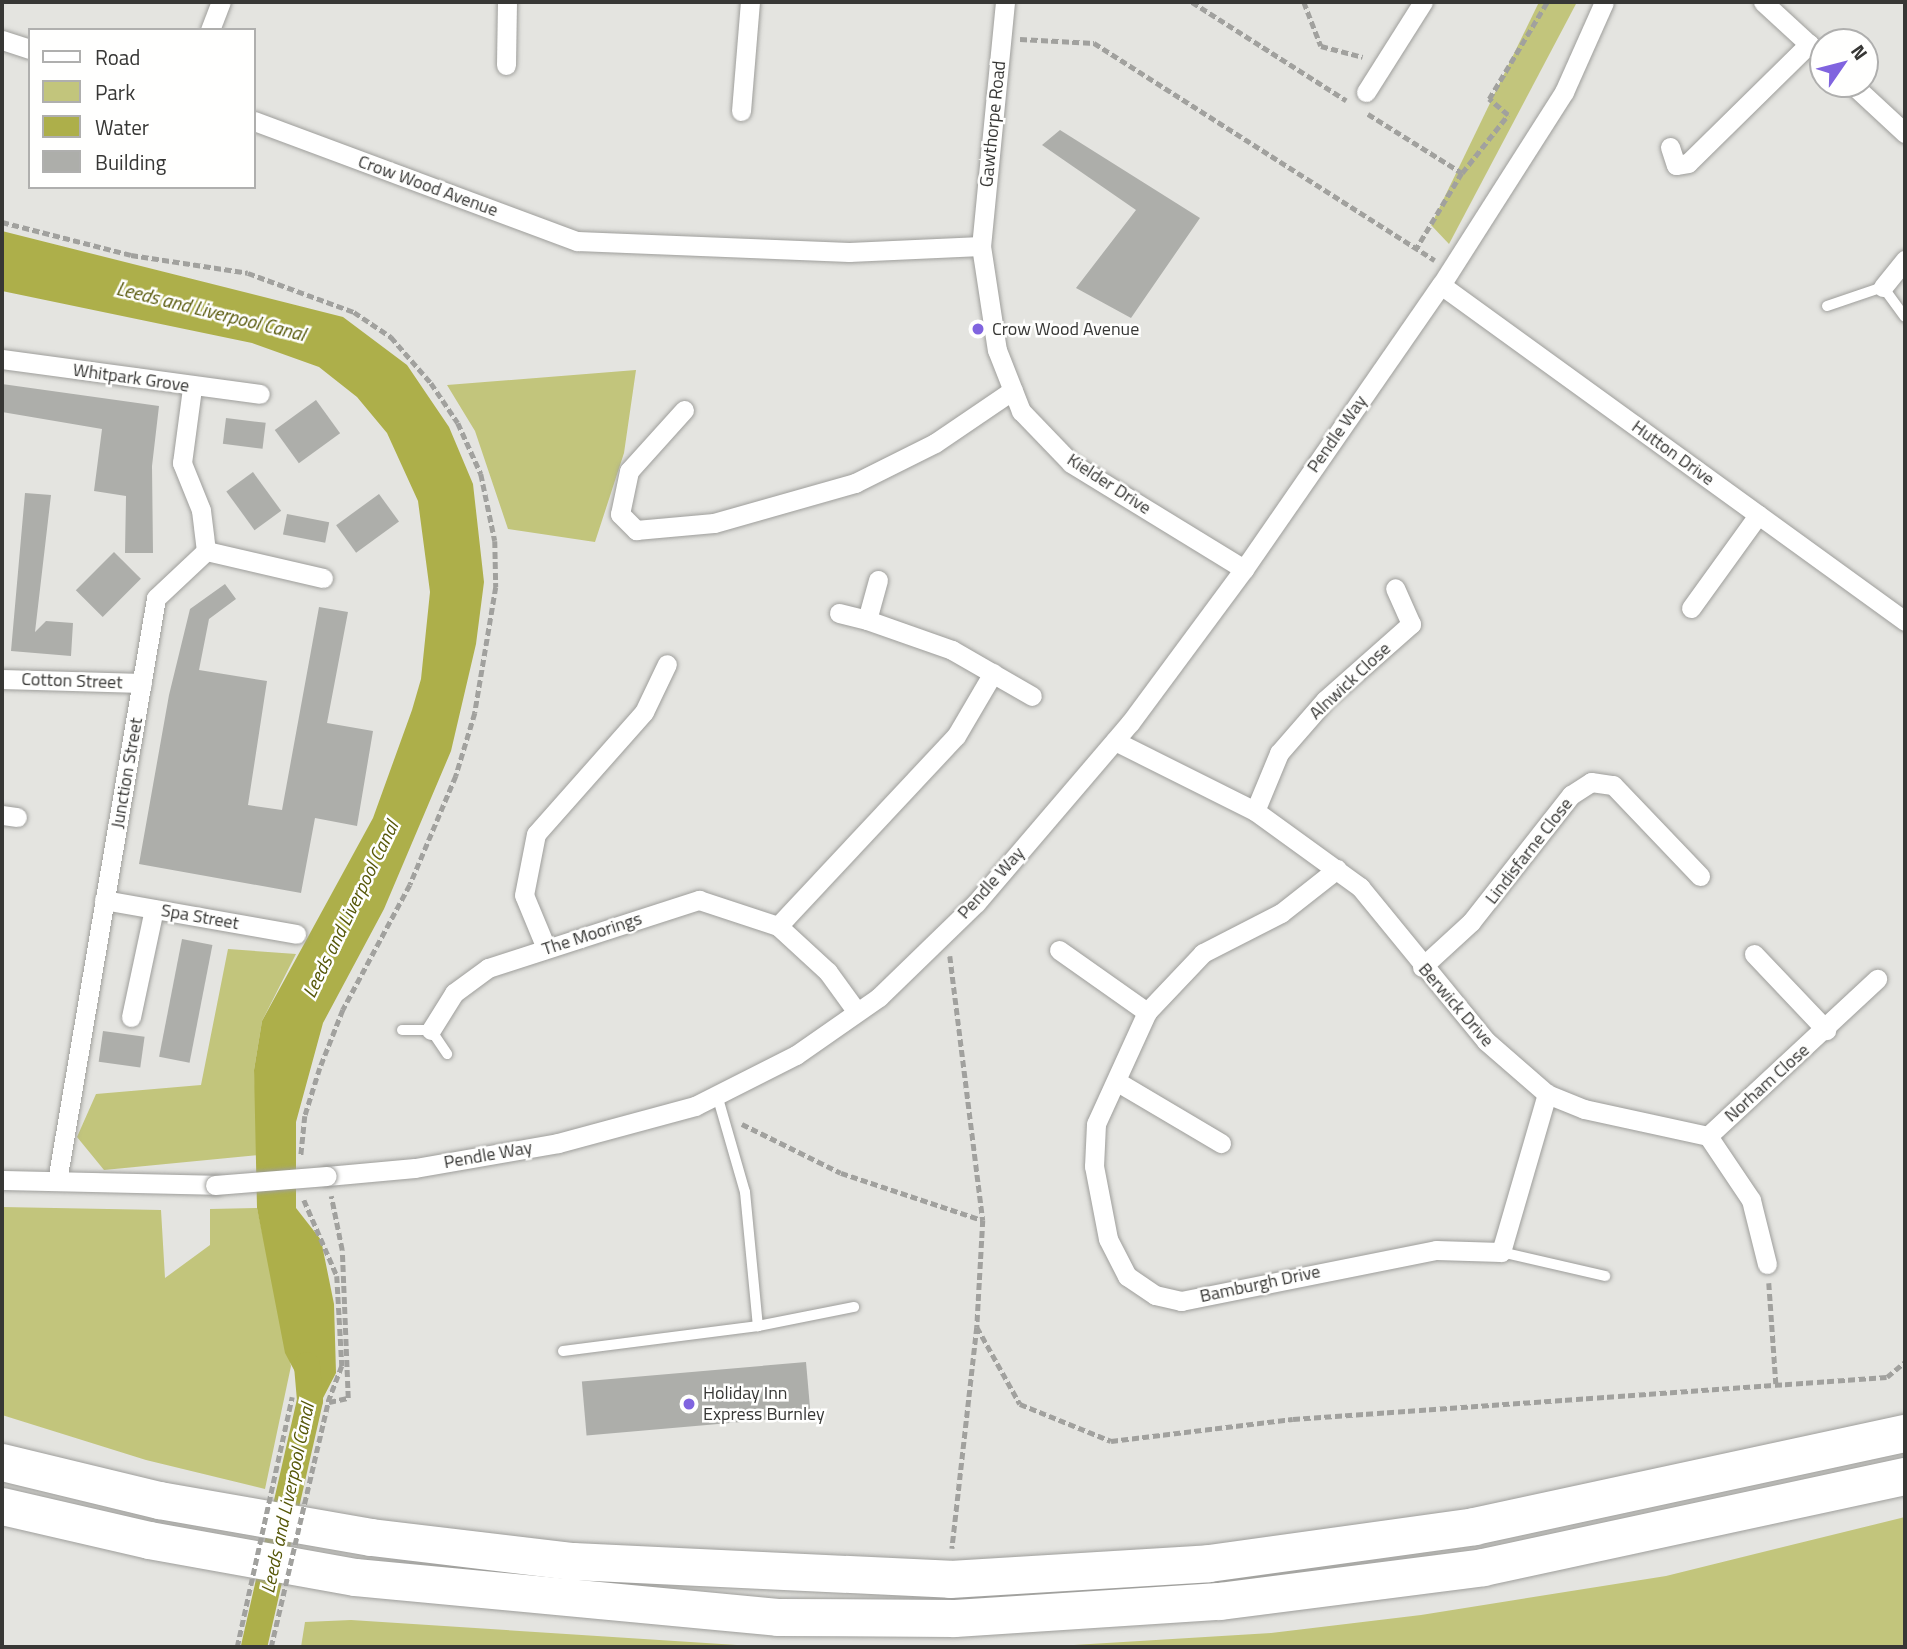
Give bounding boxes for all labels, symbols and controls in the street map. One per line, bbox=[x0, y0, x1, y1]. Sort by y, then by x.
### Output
legend bbox=[28, 28, 256, 189]
north arrow bbox=[1809, 28, 1879, 98]
text: N bbox=[1844, 38, 1876, 66]
text: Road bbox=[95, 41, 140, 73]
street label: Gawthorpe Road bbox=[976, 60, 1010, 188]
text: Park bbox=[95, 76, 135, 108]
text: Water bbox=[95, 111, 149, 143]
text: Building bbox=[95, 146, 166, 178]
street label: Crow Wood Avenue bbox=[355, 151, 501, 221]
water label: Leeds and Liverpool Canal bbox=[114, 277, 308, 345]
place label: Crow Wood Avenue bbox=[992, 318, 1139, 340]
marker: Crow Wood Avenue bbox=[970, 321, 986, 337]
street label: Whitpark Grove bbox=[71, 359, 191, 397]
street label: Pendle Way bbox=[1303, 391, 1371, 477]
street label: Hutton Drive bbox=[1627, 416, 1719, 490]
street label: Kielder Drive bbox=[1063, 449, 1155, 519]
street label: Alnwick Close bbox=[1305, 638, 1395, 724]
street label: Cotton Street bbox=[21, 668, 123, 694]
street label: Junction Street bbox=[107, 716, 147, 830]
street label: Lindisfarne Close bbox=[1481, 794, 1577, 908]
water label: Leeds and Liverpool Canal bbox=[297, 817, 403, 1001]
street label: Pendle Way bbox=[953, 843, 1029, 923]
street label: Spa Street bbox=[159, 900, 241, 934]
street label: The Moorings bbox=[539, 908, 645, 960]
street label: Berwick Drive bbox=[1414, 959, 1498, 1051]
street label: Norham Close bbox=[1720, 1039, 1814, 1127]
street label: Pendle Way bbox=[442, 1137, 534, 1173]
street label: Bamburgh Drive bbox=[1198, 1261, 1322, 1307]
place label: Holiday Inn Express Burnley bbox=[703, 1383, 825, 1426]
marker: Holiday Inn Express Burnley bbox=[681, 1396, 697, 1412]
water label: Leeds and Liverpool Canal bbox=[256, 1401, 318, 1595]

